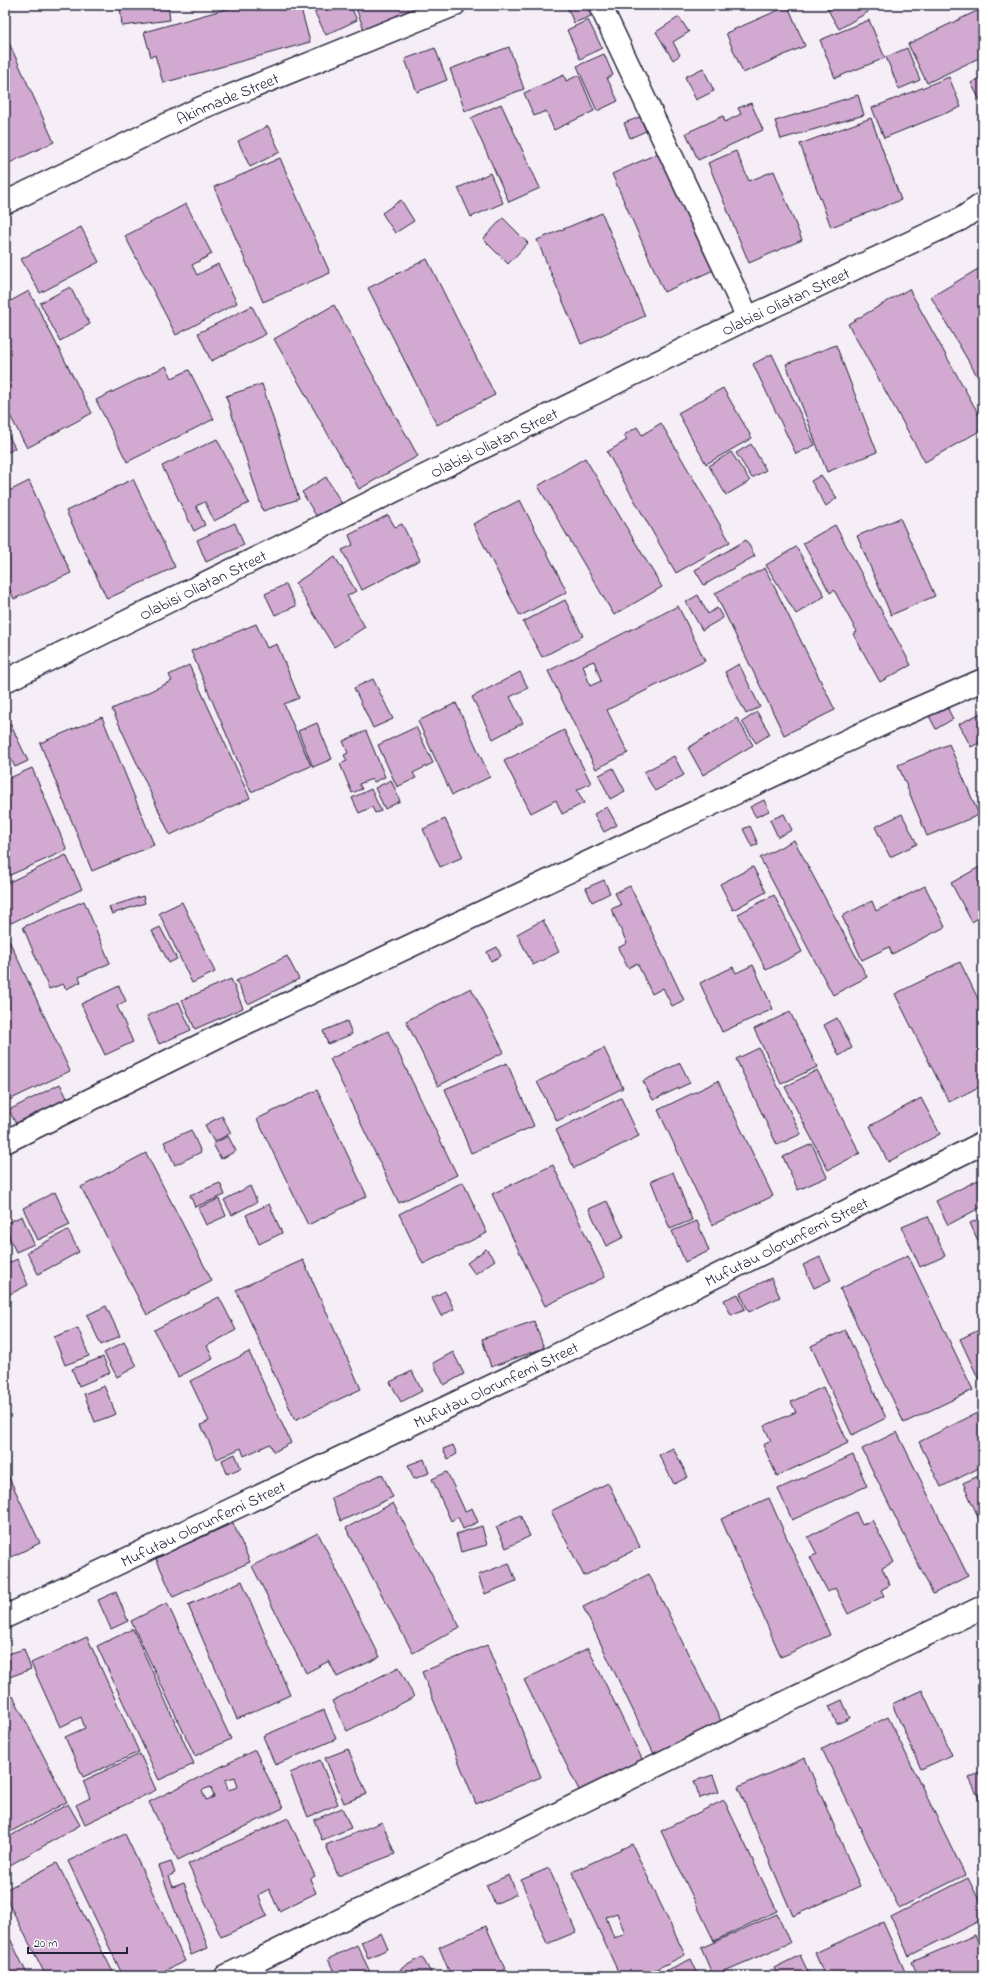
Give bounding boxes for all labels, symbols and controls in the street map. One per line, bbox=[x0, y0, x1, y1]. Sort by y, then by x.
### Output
street label: Akinmade Street bbox=[173, 67, 284, 132]
street label: Olabisi Oliatan Street bbox=[718, 262, 855, 343]
street label: Olabisi Oliatan Street bbox=[427, 402, 563, 485]
street label: Olabisi Oliatan Street bbox=[136, 545, 272, 628]
street label: Mufutau Olorunfemi Street bbox=[701, 1192, 874, 1294]
street label: Mufutau Olorunfemi Street bbox=[410, 1336, 584, 1435]
street label: Mufutau Olorunfemi Street bbox=[117, 1475, 291, 1574]
scale bar bbox=[28, 1929, 127, 1955]
text: 20 m bbox=[34, 1935, 57, 1953]

